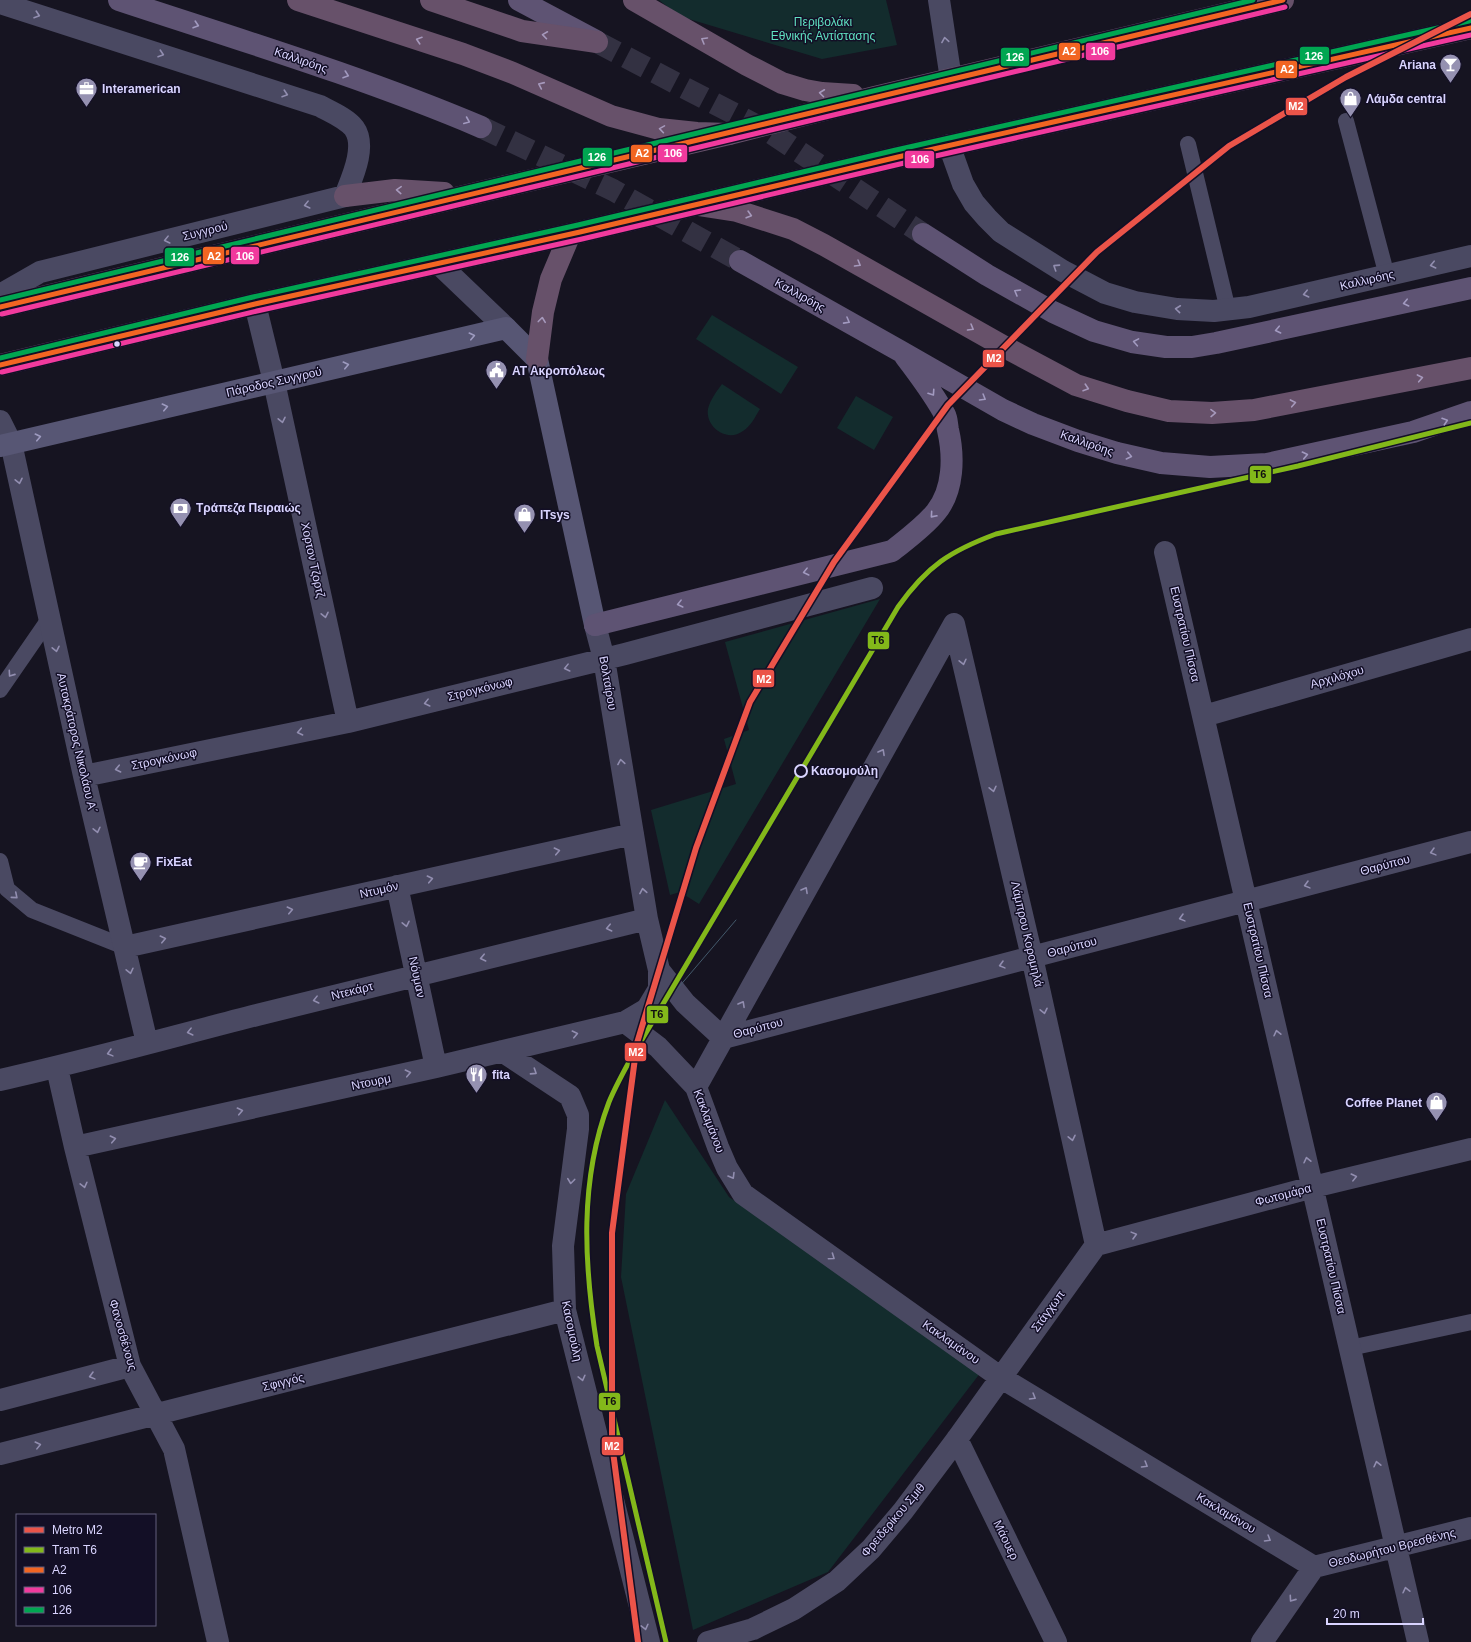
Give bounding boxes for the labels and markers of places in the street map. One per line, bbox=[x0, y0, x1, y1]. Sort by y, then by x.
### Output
bar icon: Ariana bbox=[1438, 52, 1464, 85]
place label: Ariana bbox=[1399, 58, 1436, 72]
office icon: Interamerican bbox=[73, 76, 99, 109]
place label: Interamerican bbox=[102, 82, 181, 96]
shop icon: Λάμδα central bbox=[1338, 86, 1364, 119]
place label: Λάμδα central bbox=[1366, 92, 1446, 106]
unlabelled marker bbox=[112, 339, 122, 349]
public building icon: ΑΤ Ακροπόλεως bbox=[483, 358, 509, 391]
place label: ΑΤ Ακροπόλεως bbox=[512, 364, 605, 378]
bank icon: Τράπεζα Πειραιώς bbox=[168, 495, 194, 528]
place label: Τράπεζα Πειραιώς bbox=[196, 501, 301, 515]
shop icon: ITsys bbox=[512, 502, 538, 535]
place label: ITsys bbox=[540, 508, 570, 522]
marker: Κασομούλη bbox=[794, 764, 808, 778]
place label: Κασομούλη bbox=[811, 764, 878, 778]
cafe icon: FixEat bbox=[128, 849, 154, 882]
place label: FixEat bbox=[156, 855, 192, 869]
restaurant icon: fita bbox=[464, 1062, 490, 1095]
place label: fita bbox=[492, 1068, 510, 1082]
shop icon: Coffee Planet bbox=[1424, 1090, 1450, 1123]
place label: Coffee Planet bbox=[1345, 1096, 1422, 1110]

